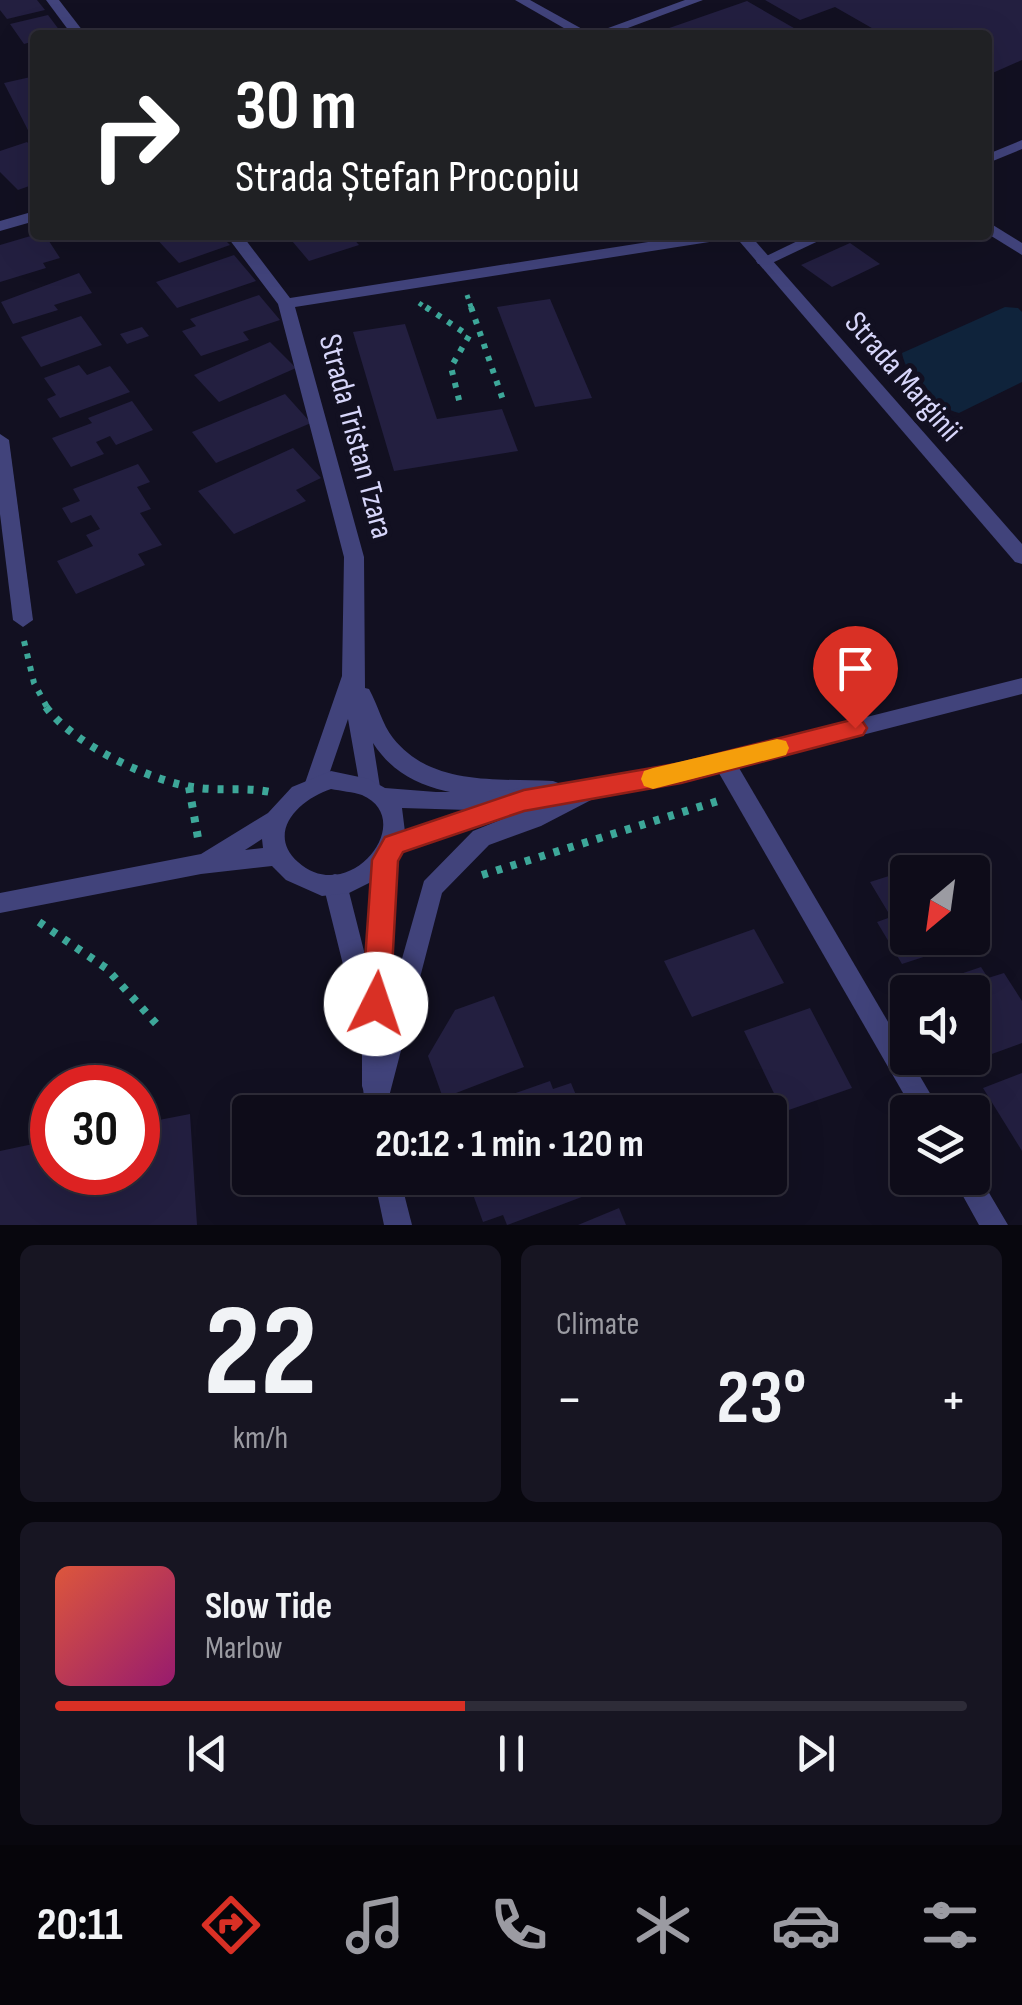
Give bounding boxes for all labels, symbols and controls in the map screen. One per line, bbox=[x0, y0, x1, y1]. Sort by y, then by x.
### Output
text: 30 m bbox=[235, 65, 357, 149]
icon: right bbox=[70, 70, 200, 200]
text: Strada Ștefan Procopiu bbox=[235, 150, 580, 205]
street label: Strada Marginii bbox=[836, 304, 970, 450]
street label: Strada Tristan Tzara bbox=[310, 330, 402, 543]
pin bbox=[813, 626, 898, 729]
icon: arrive bbox=[828, 641, 883, 696]
north arrow bbox=[890, 855, 990, 955]
map controls bbox=[890, 855, 990, 1195]
position arrow bbox=[324, 952, 428, 1056]
button: sound bbox=[890, 975, 990, 1075]
speed limit sign: 30 bbox=[30, 1065, 160, 1195]
button: layers bbox=[890, 1095, 990, 1195]
text: 20:12 · 1 min · 120 m bbox=[375, 1122, 644, 1167]
text: 22 bbox=[204, 1276, 317, 1432]
text: Climate bbox=[556, 1305, 639, 1344]
text: 23° bbox=[716, 1354, 807, 1445]
text: − bbox=[556, 1367, 583, 1434]
text: + bbox=[940, 1367, 967, 1434]
text: km/h bbox=[233, 1419, 288, 1458]
text: Slow Tide bbox=[205, 1584, 332, 1629]
text: Marlow bbox=[205, 1629, 283, 1668]
icon: previous bbox=[180, 1726, 235, 1781]
icon: pause bbox=[484, 1726, 539, 1781]
icon: next bbox=[788, 1726, 843, 1781]
icon: directions bbox=[196, 1890, 266, 1960]
icon: music bbox=[340, 1890, 410, 1960]
icon: phone bbox=[484, 1890, 554, 1960]
icon: climate bbox=[628, 1890, 698, 1960]
icon: car bbox=[771, 1890, 841, 1960]
icon: filters bbox=[915, 1890, 985, 1960]
text: 20:11 bbox=[37, 1898, 123, 1953]

